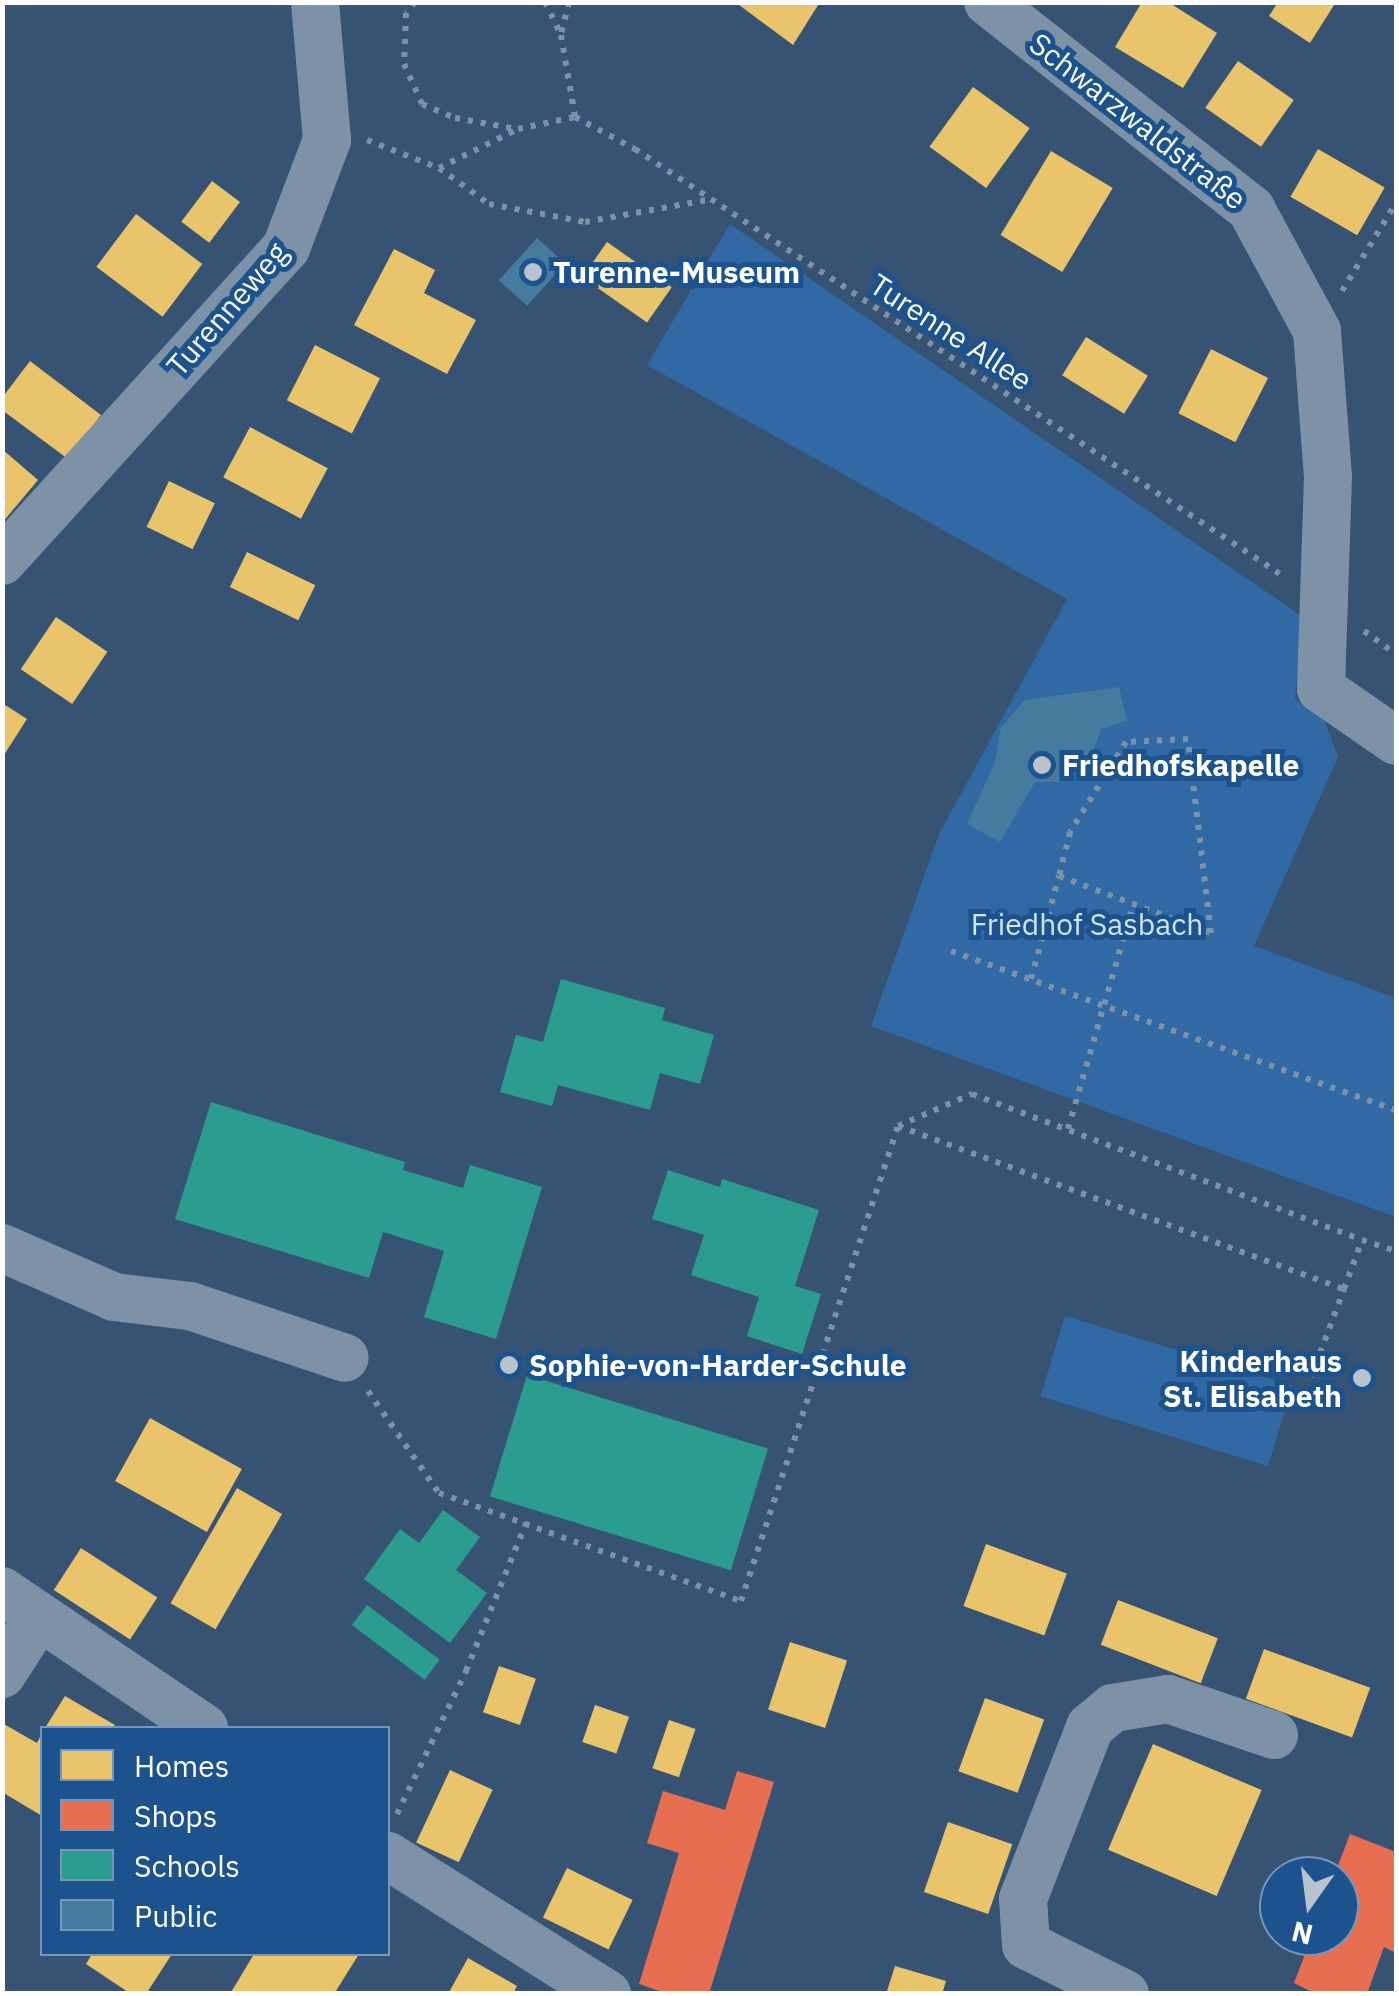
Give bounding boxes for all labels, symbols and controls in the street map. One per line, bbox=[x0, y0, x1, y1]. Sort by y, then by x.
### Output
street label: Schwarzwaldstraße bbox=[1023, 25, 1253, 217]
street label: Turenneweg bbox=[159, 235, 295, 383]
place label: Turenne-Museum bbox=[553, 254, 800, 290]
marker: Turenne-Museum bbox=[522, 261, 544, 283]
street label: Turenne Allee bbox=[863, 266, 1039, 398]
place label: Friedhofskapelle bbox=[1062, 747, 1299, 783]
marker: Friedhofskapelle bbox=[1031, 754, 1053, 776]
park label: Friedhof Sasbach bbox=[971, 906, 1203, 942]
place label: Kinderhaus St. Elisabeth bbox=[1163, 1343, 1342, 1414]
place label: Sophie-von-Harder-Schule bbox=[529, 1347, 907, 1383]
marker: Sophie-von-Harder-Schule bbox=[498, 1354, 520, 1376]
marker: Kinderhaus St. Elisabeth bbox=[1351, 1367, 1373, 1389]
legend bbox=[40, 1726, 390, 1956]
text: Homes bbox=[134, 1746, 229, 1785]
text: Shops bbox=[134, 1796, 217, 1835]
text: Schools bbox=[134, 1846, 240, 1885]
north arrow bbox=[1259, 1856, 1359, 1956]
text: Public bbox=[134, 1896, 217, 1935]
text: N bbox=[1288, 1913, 1316, 1954]

